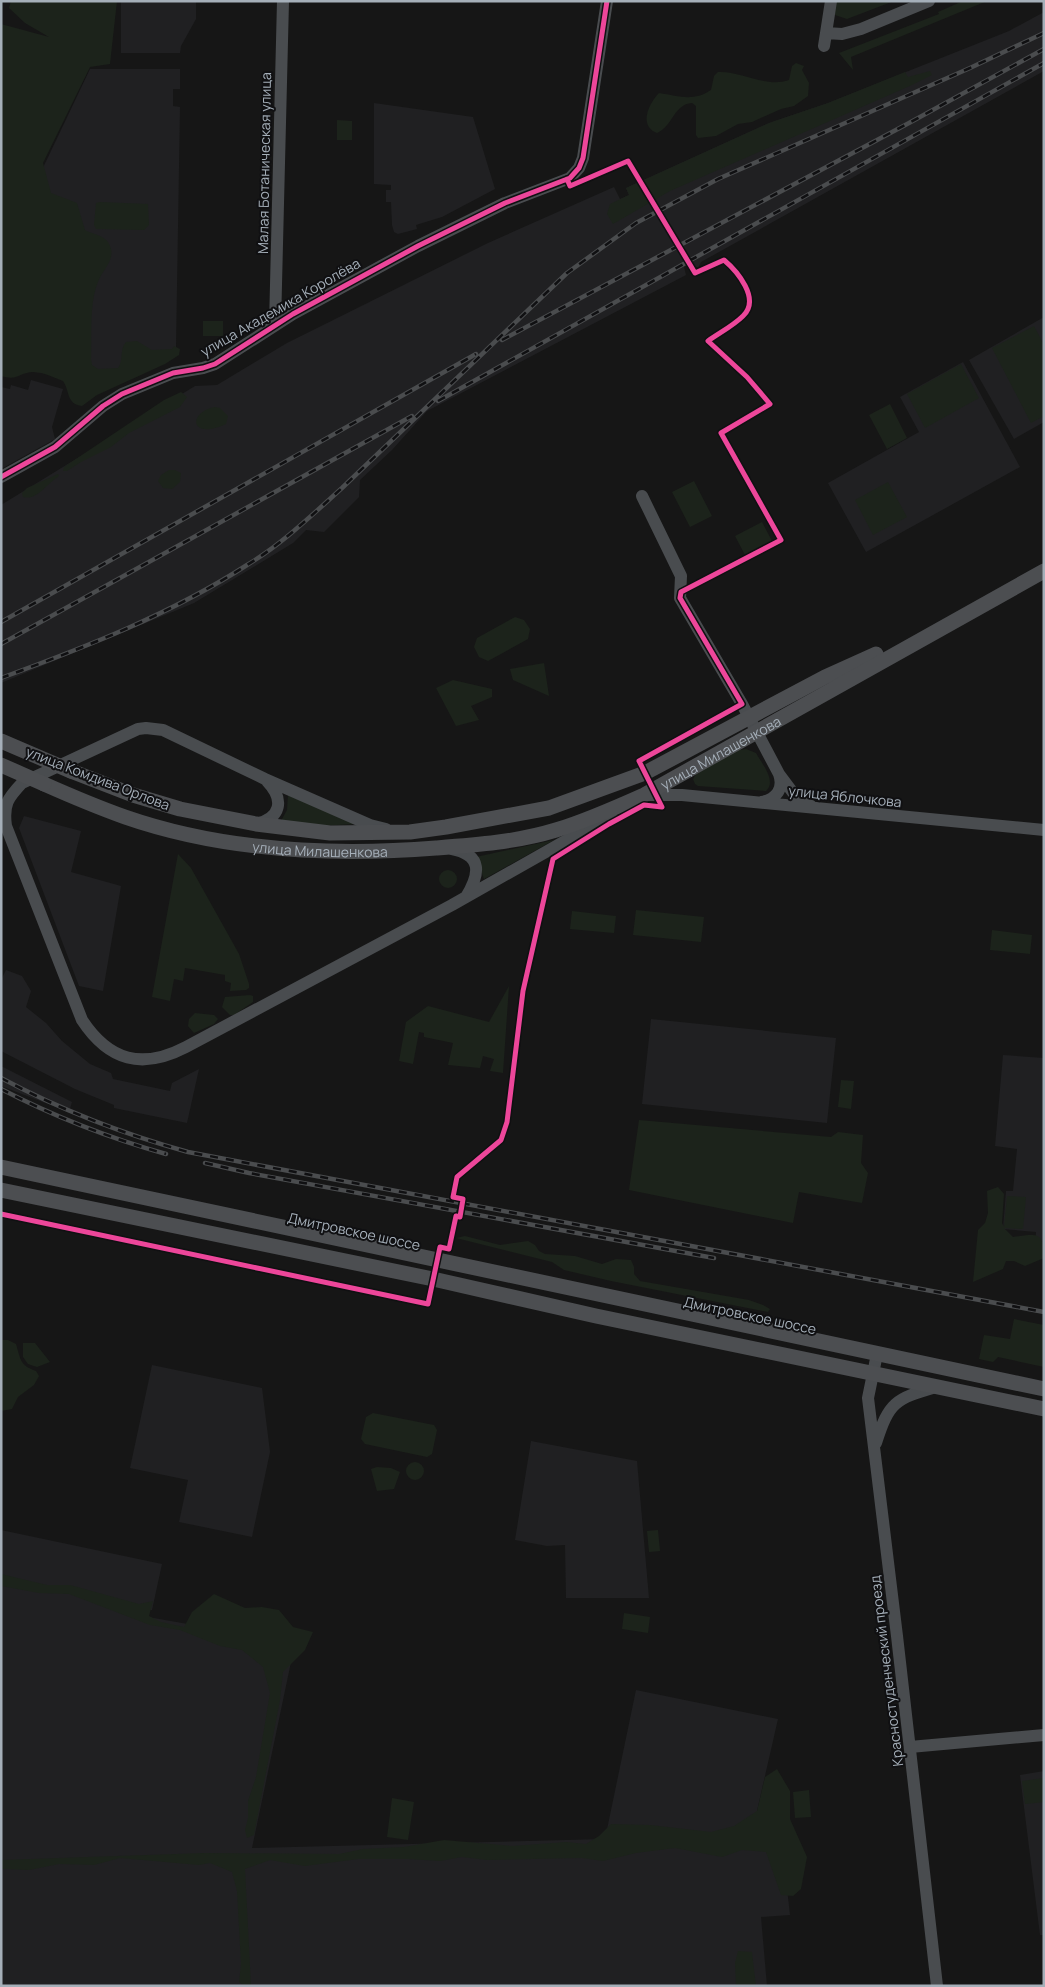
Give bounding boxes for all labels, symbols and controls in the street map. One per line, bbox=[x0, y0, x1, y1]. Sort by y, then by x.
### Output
street label: Малая Ботаническая улица bbox=[253, 72, 275, 254]
street label: улица Академика Королёва bbox=[197, 253, 363, 361]
street label: улица Милашенкова bbox=[657, 711, 784, 794]
street label: улица Комдива Орлова bbox=[23, 742, 173, 814]
street label: улица Яблочкова bbox=[787, 781, 903, 811]
street label: улица Милашенкова bbox=[251, 836, 388, 861]
street label: Дмитровское шоссе bbox=[286, 1208, 422, 1254]
street label: Дмитровское шоссе bbox=[682, 1292, 818, 1338]
street label: Красностуденческий проезд bbox=[865, 1574, 907, 1768]

